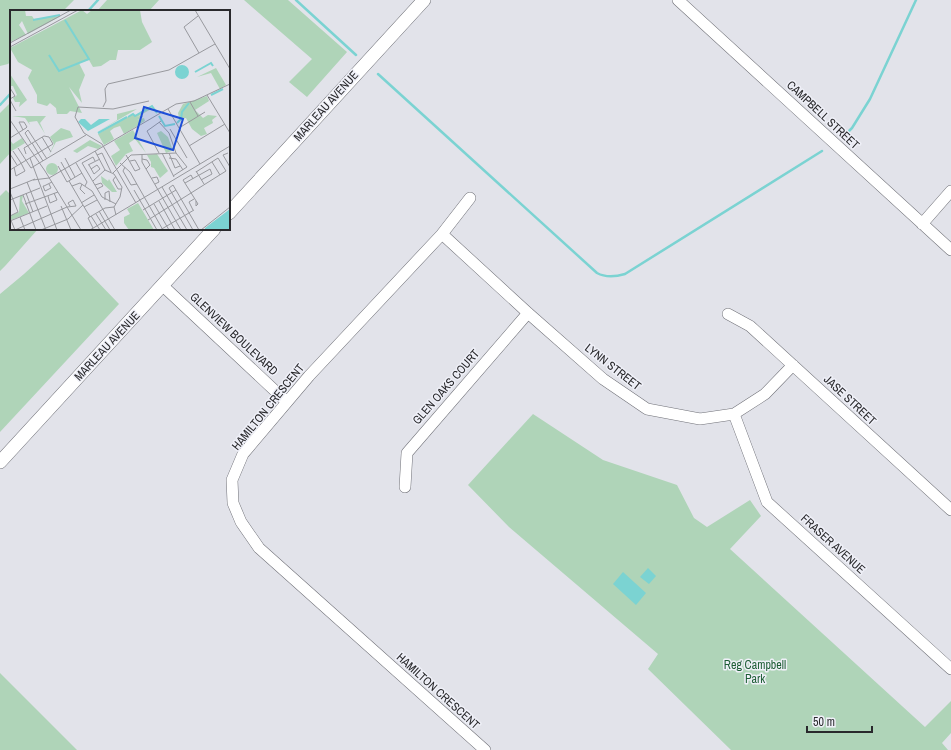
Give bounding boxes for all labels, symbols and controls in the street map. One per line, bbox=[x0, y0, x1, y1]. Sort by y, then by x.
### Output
inset map bbox=[10, 10, 230, 230]
street label: MARLEAU AVENUE bbox=[290, 67, 362, 145]
street label: CAMPBELL STREET bbox=[783, 77, 863, 153]
street label: GLENVIEW BOULEVARD bbox=[187, 289, 281, 379]
street label: MARLEAU AVENUE bbox=[71, 308, 143, 384]
street label: LYNN STREET bbox=[582, 340, 644, 394]
street label: GLEN OAKS COURT bbox=[409, 346, 483, 428]
street label: HAMILTON CRESCENT bbox=[228, 360, 308, 454]
street label: JASE STREET bbox=[820, 372, 880, 428]
street label: FRASER AVENUE bbox=[797, 511, 869, 577]
street label: HAMILTON CRESCENT bbox=[393, 649, 483, 733]
park label: Reg Campbell Park bbox=[724, 657, 786, 687]
scale bar bbox=[807, 708, 872, 734]
text: 50 m bbox=[813, 714, 835, 730]

